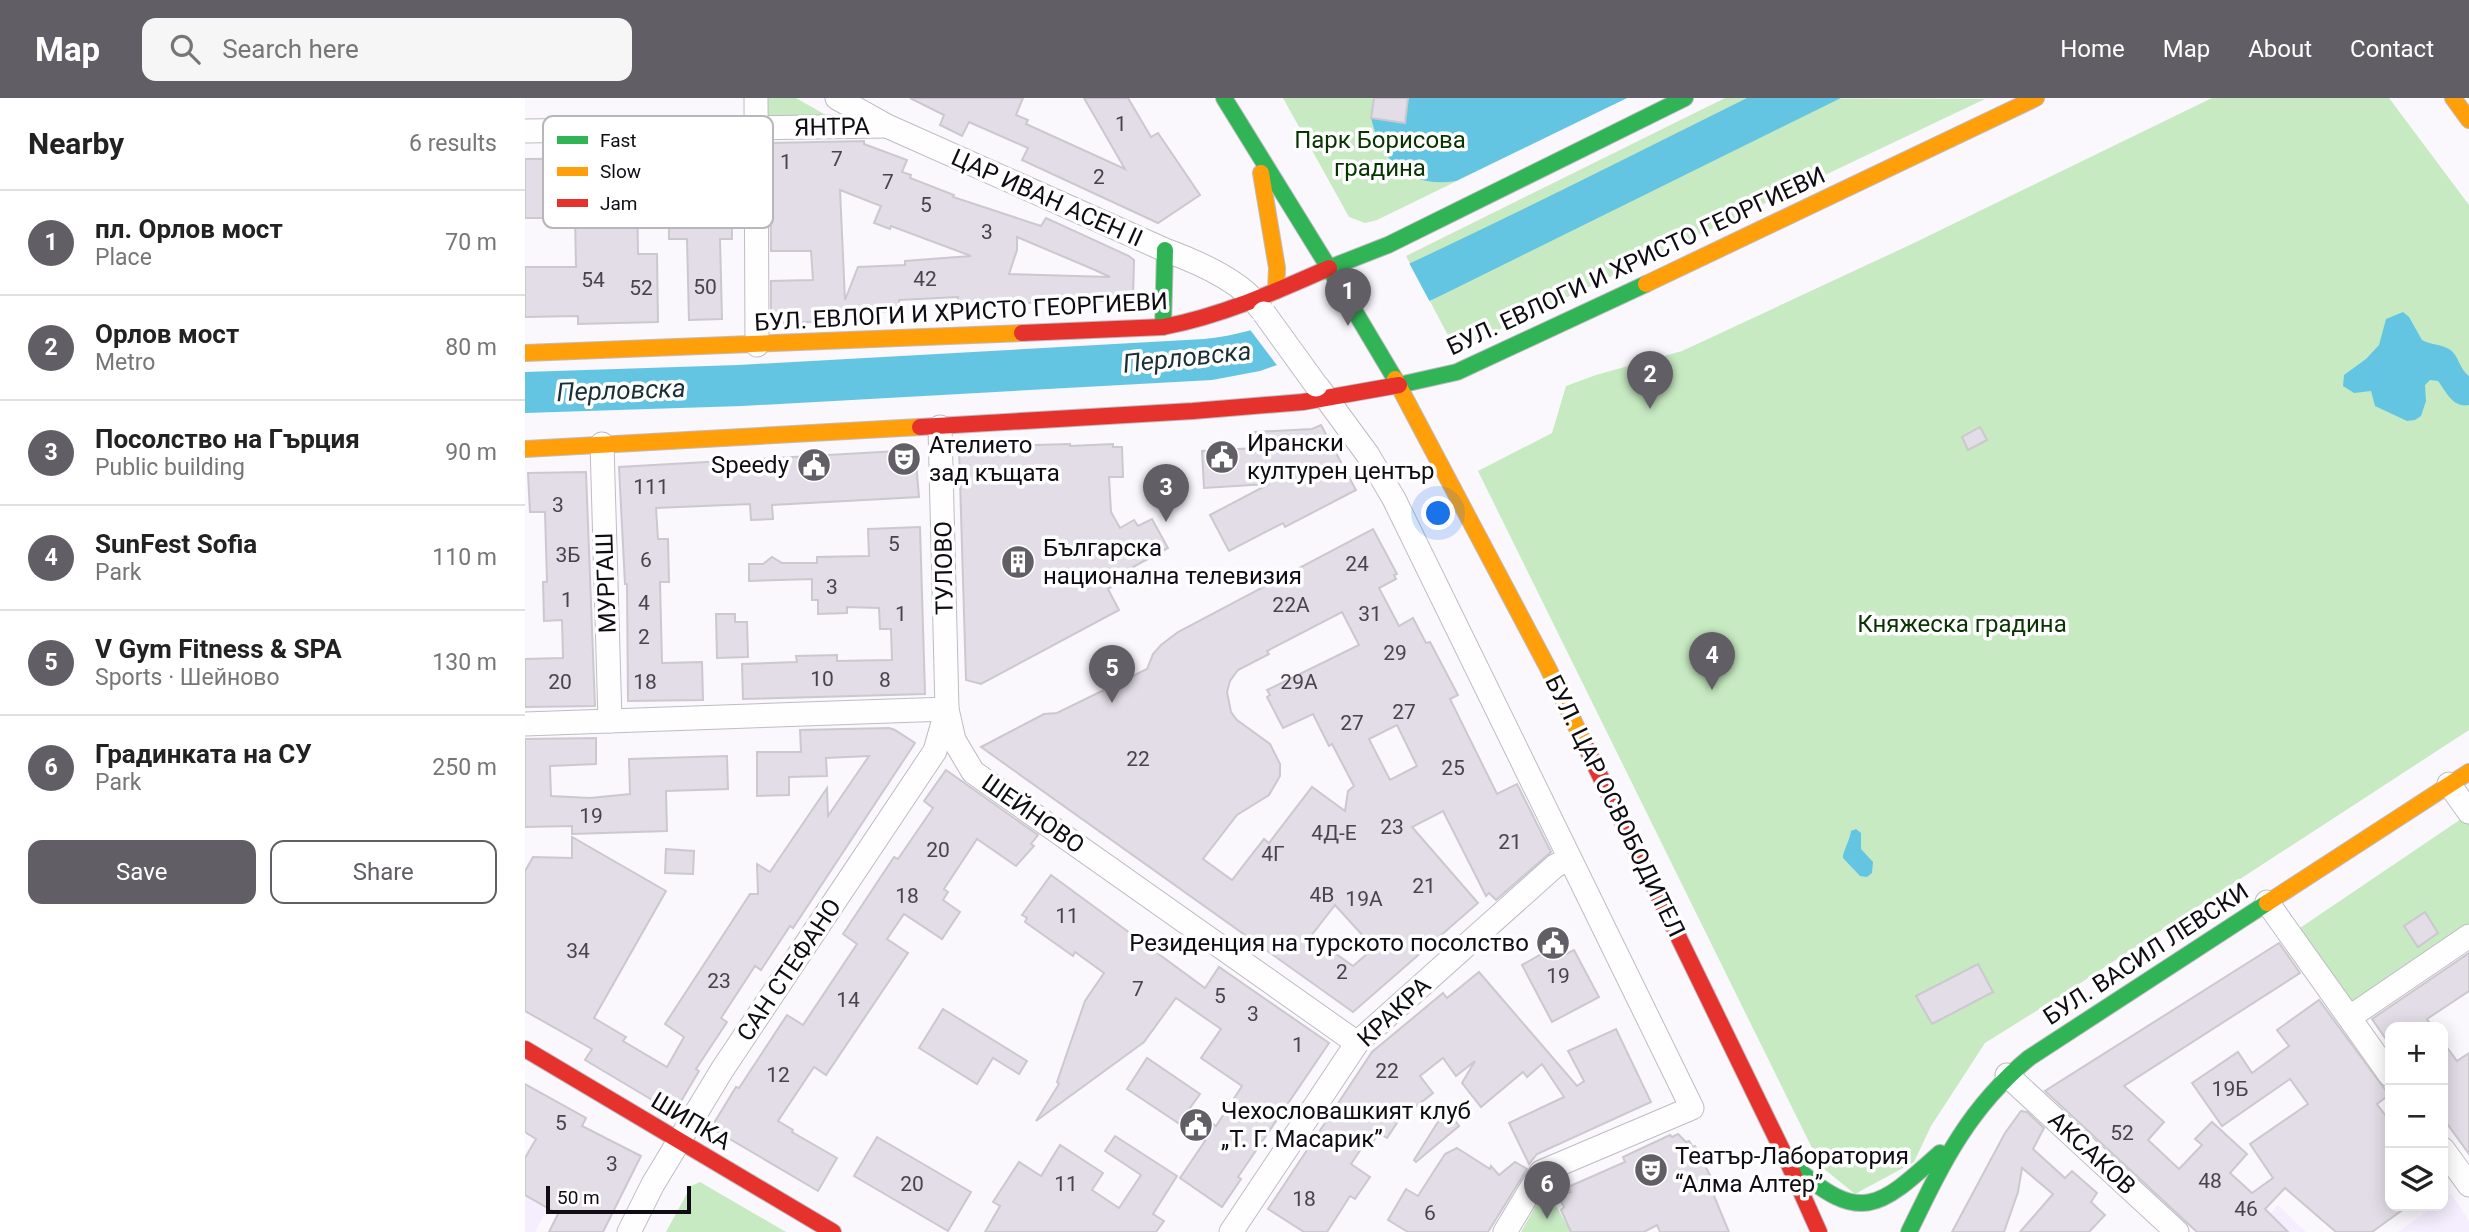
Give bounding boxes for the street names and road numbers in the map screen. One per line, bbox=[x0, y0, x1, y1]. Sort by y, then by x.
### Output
street label: ЯНТРА bbox=[794, 112, 870, 142]
street label: ЦАР ИВАН АСЕН II bbox=[947, 143, 1147, 253]
street label: БУЛ. ЕВЛОГИ И ХРИСТО ГЕОРГИЕВИ bbox=[1442, 161, 1830, 361]
street label: БУЛ. ЕВЛОГИ И ХРИСТО ГЕОРГИЕВИ bbox=[753, 287, 1169, 337]
street label: ТУЛОВО bbox=[929, 521, 959, 615]
street label: МУРГАШ bbox=[590, 532, 622, 634]
street label: БУЛ. ЦАР ОСВОБОДИТЕЛ bbox=[1539, 671, 1691, 941]
street label: ШЕЙНОВО bbox=[976, 769, 1090, 859]
street label: БУЛ. ВАСИЛ ЛЕВСКИ bbox=[2038, 877, 2254, 1031]
street label: САН СТЕФАНО bbox=[731, 894, 847, 1046]
street label: КРАКРА bbox=[1352, 971, 1436, 1053]
street label: ШИПКА bbox=[646, 1086, 736, 1156]
street label: АКСАКОВ bbox=[2043, 1106, 2141, 1200]

